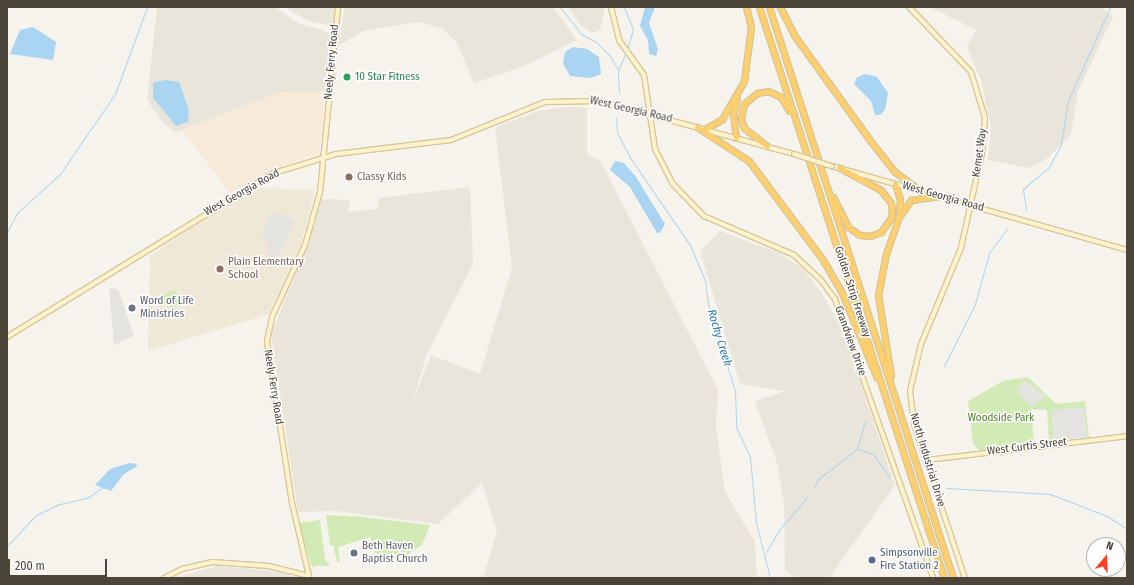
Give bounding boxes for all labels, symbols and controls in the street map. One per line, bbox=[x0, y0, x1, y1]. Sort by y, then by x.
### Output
street label: Neely Ferry Road bbox=[322, 24, 342, 100]
place label: 10 Star Fitness bbox=[355, 70, 420, 84]
marker: 10 Star Fitness bbox=[342, 72, 352, 82]
street label: West Georgia Road bbox=[588, 94, 674, 126]
street label: Kemet Way bbox=[970, 128, 990, 178]
street label: West Georgia Road bbox=[202, 167, 282, 219]
place label: Classy Kids bbox=[357, 170, 406, 184]
marker: Classy Kids bbox=[344, 172, 354, 182]
street label: West Georgia Road bbox=[901, 179, 985, 215]
street label: Golden Strip Freeway bbox=[831, 245, 873, 339]
place label: Plain Elementary School bbox=[228, 256, 304, 282]
marker: Plain Elementary School bbox=[215, 264, 225, 274]
place label: Word of Life Ministries bbox=[140, 295, 194, 321]
marker: Word of Life Ministries bbox=[127, 303, 137, 313]
street label: Grandview Drive bbox=[831, 304, 869, 378]
water label: Rocky Creek bbox=[704, 308, 734, 368]
street label: Neely Ferry Road bbox=[261, 349, 285, 425]
street label: North Industrial Drive bbox=[906, 411, 948, 509]
park label: Woodside Park bbox=[968, 411, 1034, 425]
street label: West Curtis Street bbox=[986, 436, 1068, 458]
north arrow bbox=[1086, 537, 1126, 577]
text: N bbox=[1105, 539, 1115, 553]
place label: Beth Haven Baptist Church bbox=[362, 540, 428, 566]
place label: Simpsonville Fire Station 2 bbox=[880, 547, 939, 573]
marker: Beth Haven Baptist Church bbox=[349, 548, 359, 558]
scale bar bbox=[10, 551, 109, 577]
marker: Simpsonville Fire Station 2 bbox=[867, 555, 877, 565]
text: 200 m bbox=[15, 559, 45, 573]

